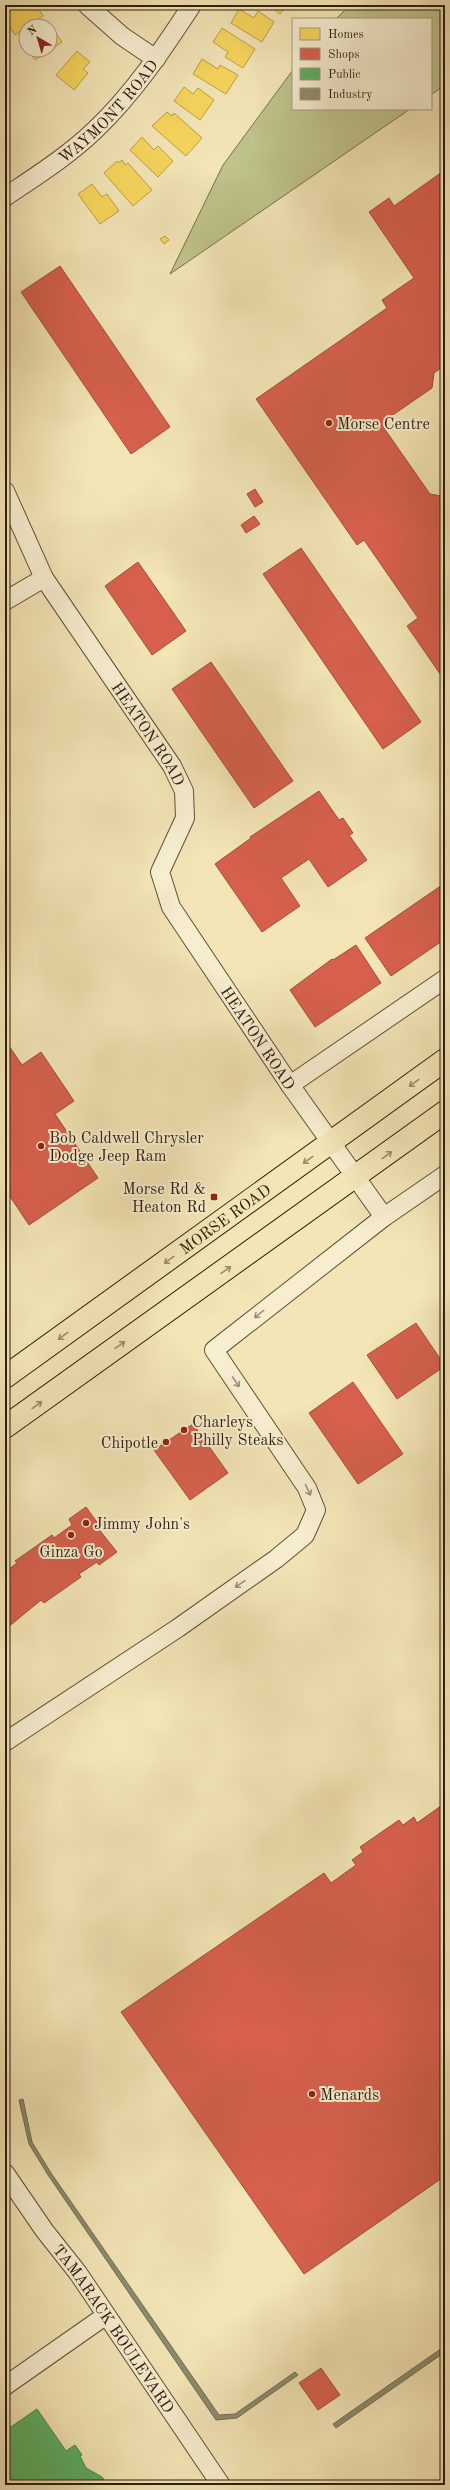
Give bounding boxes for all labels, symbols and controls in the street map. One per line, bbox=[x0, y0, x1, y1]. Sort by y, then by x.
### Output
north arrow bbox=[18, 18, 58, 58]
legend bbox=[292, 18, 432, 110]
text: N bbox=[26, 24, 40, 38]
text: Homes bbox=[328, 29, 364, 41]
text: Shops bbox=[328, 49, 359, 61]
street label: WAYMONT ROAD bbox=[57, 58, 162, 167]
text: Public bbox=[328, 69, 360, 81]
text: Industry bbox=[328, 89, 373, 101]
place label: Morse Centre bbox=[337, 417, 430, 433]
marker: Morse Centre bbox=[324, 418, 334, 428]
street label: HEATON ROAD bbox=[107, 680, 186, 789]
street label: HEATON ROAD bbox=[217, 984, 297, 1093]
one-way arrow bbox=[408, 1079, 419, 1087]
place label: Bob Caldwell Chrysler Dodge Jeep Ram bbox=[49, 1131, 204, 1165]
marker: Bob Caldwell Chrysler Dodge Jeep Ram bbox=[36, 1141, 46, 1151]
one-way arrow bbox=[381, 1150, 392, 1159]
one-way arrow bbox=[303, 1156, 314, 1164]
place label: Morse Rd & Heaton Rd bbox=[122, 1182, 206, 1216]
street label: MORSE ROAD bbox=[178, 1182, 275, 1258]
marker: Morse Rd & Heaton Rd bbox=[209, 1192, 219, 1202]
one-way arrow bbox=[163, 1256, 174, 1264]
one-way arrow bbox=[220, 1266, 231, 1274]
one-way arrow bbox=[253, 1310, 264, 1319]
one-way arrow bbox=[58, 1332, 69, 1340]
one-way arrow bbox=[114, 1341, 125, 1349]
one-way arrow bbox=[232, 1376, 240, 1387]
one-way arrow bbox=[31, 1401, 42, 1409]
place label: Charleys Philly Steaks bbox=[192, 1415, 284, 1449]
marker: Charleys Philly Steaks bbox=[179, 1425, 189, 1435]
place label: Chipotle bbox=[101, 1436, 158, 1452]
marker: Chipotle bbox=[161, 1437, 171, 1447]
one-way arrow bbox=[304, 1484, 312, 1496]
place label: Jimmy John's bbox=[94, 1517, 190, 1533]
marker: Jimmy John's bbox=[81, 1518, 91, 1528]
marker: Ginza Go bbox=[66, 1530, 76, 1540]
place label: Ginza Go bbox=[39, 1545, 103, 1561]
one-way arrow bbox=[235, 1580, 246, 1588]
place label: Menards bbox=[320, 2088, 379, 2104]
marker: Menards bbox=[307, 2089, 317, 2099]
street label: TAMARACK BOULEVARD bbox=[49, 2242, 176, 2417]

